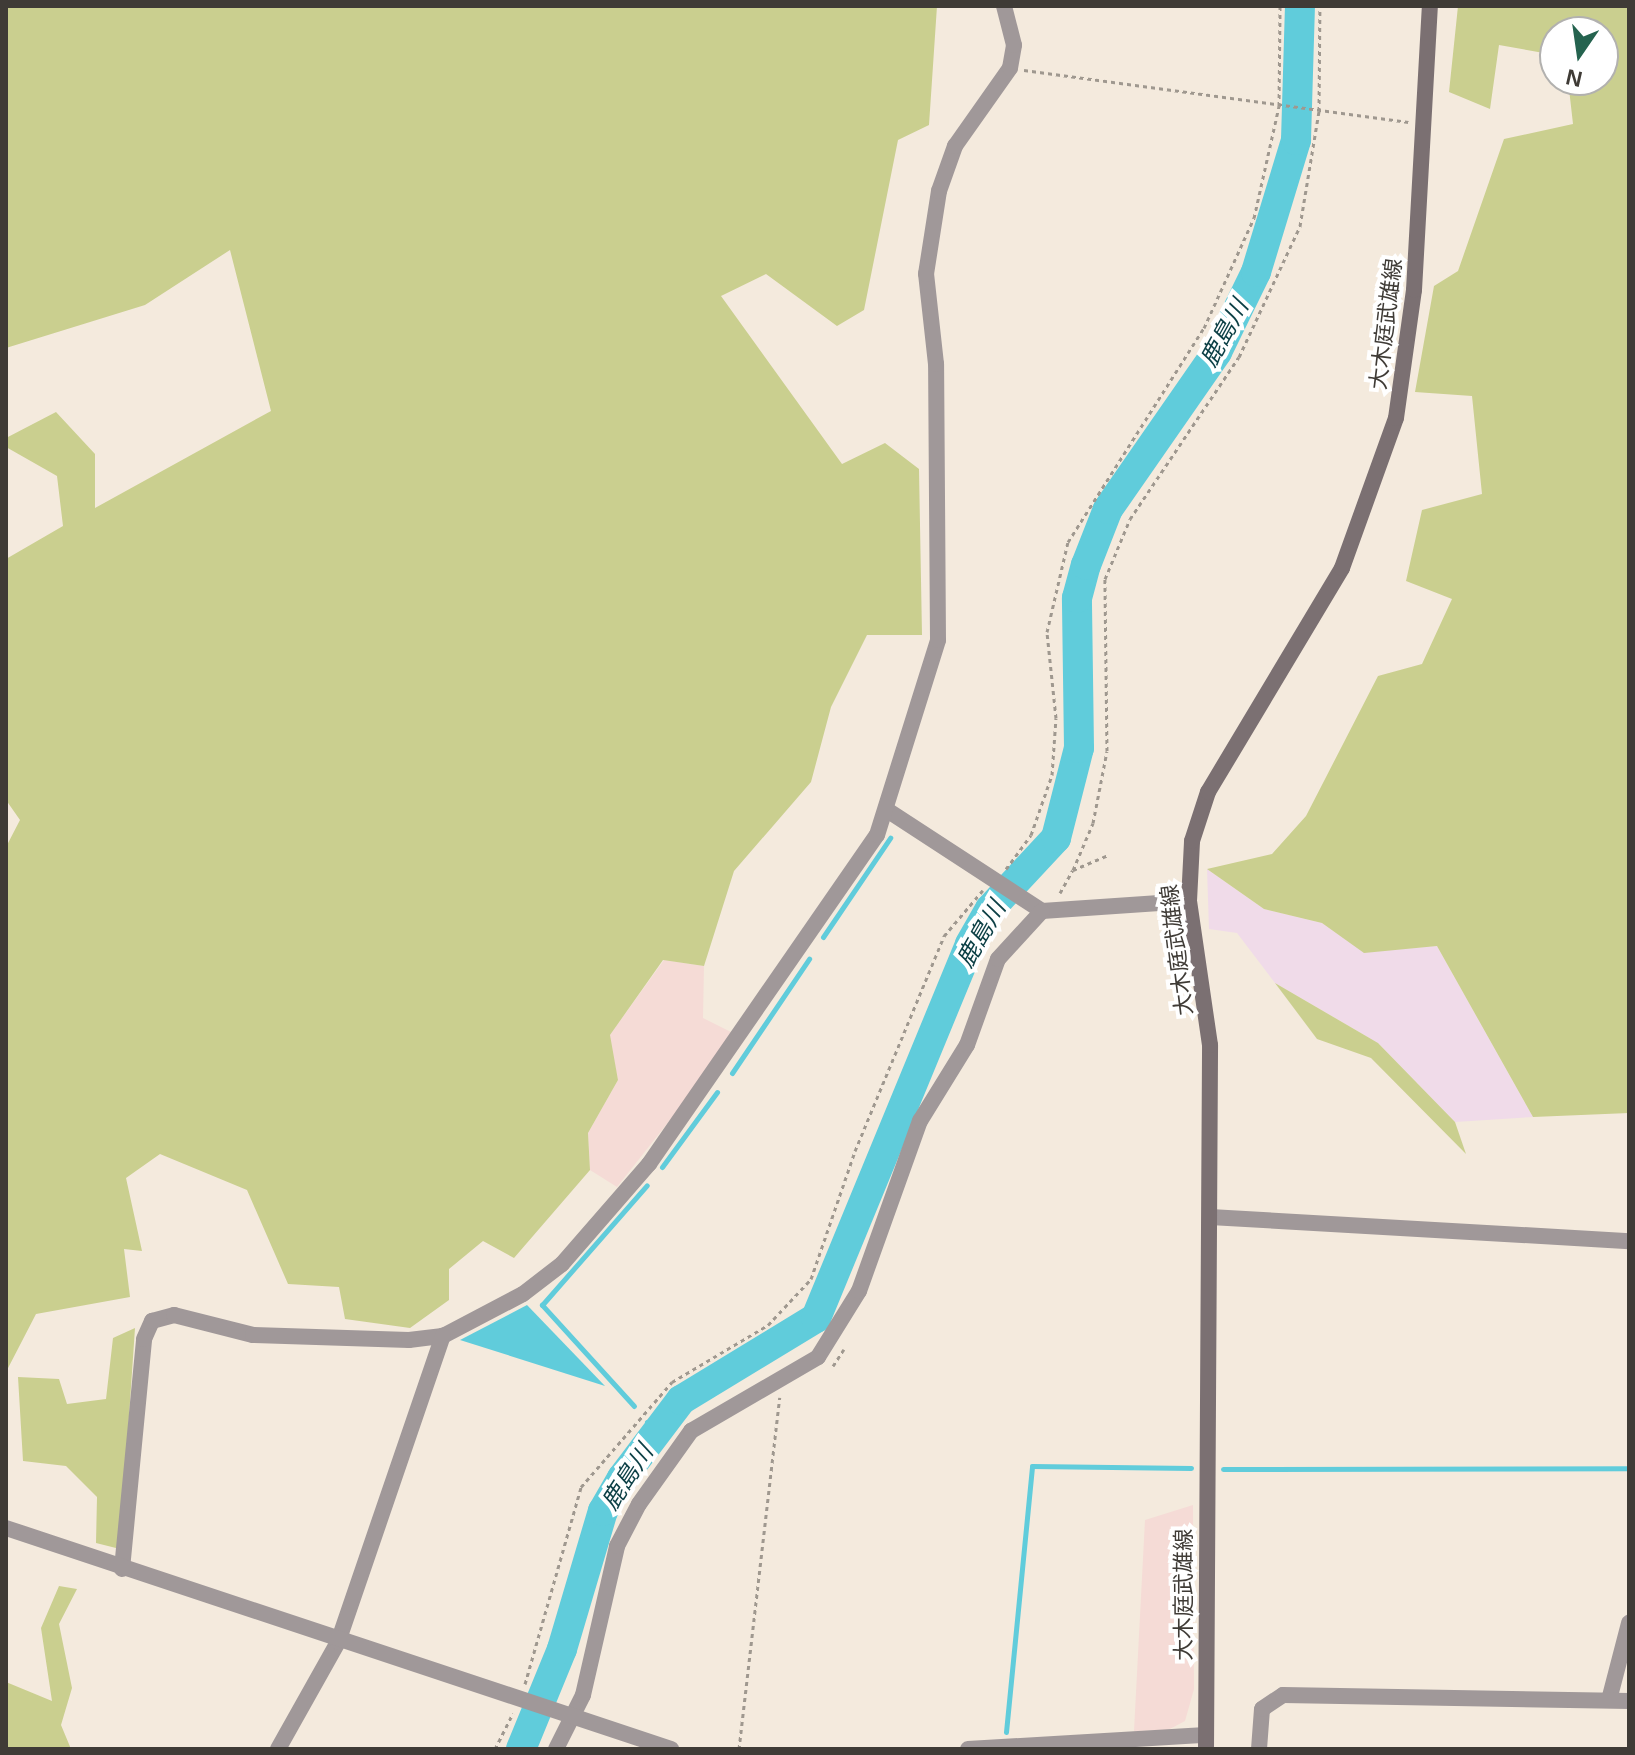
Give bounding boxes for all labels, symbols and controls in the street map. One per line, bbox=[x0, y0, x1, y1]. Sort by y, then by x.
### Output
north arrow bbox=[1539, 16, 1619, 96]
text: N bbox=[1563, 64, 1584, 92]
street label: 大木庭武雄線 bbox=[1365, 257, 1407, 391]
water label: 鹿島川 bbox=[1194, 295, 1254, 371]
street label: 大木庭武雄線 bbox=[1156, 883, 1198, 1017]
water label: 鹿島川 bbox=[951, 896, 1011, 972]
water label: 鹿島川 bbox=[595, 1439, 659, 1515]
street label: 大木庭武雄線 bbox=[1171, 1529, 1197, 1661]

